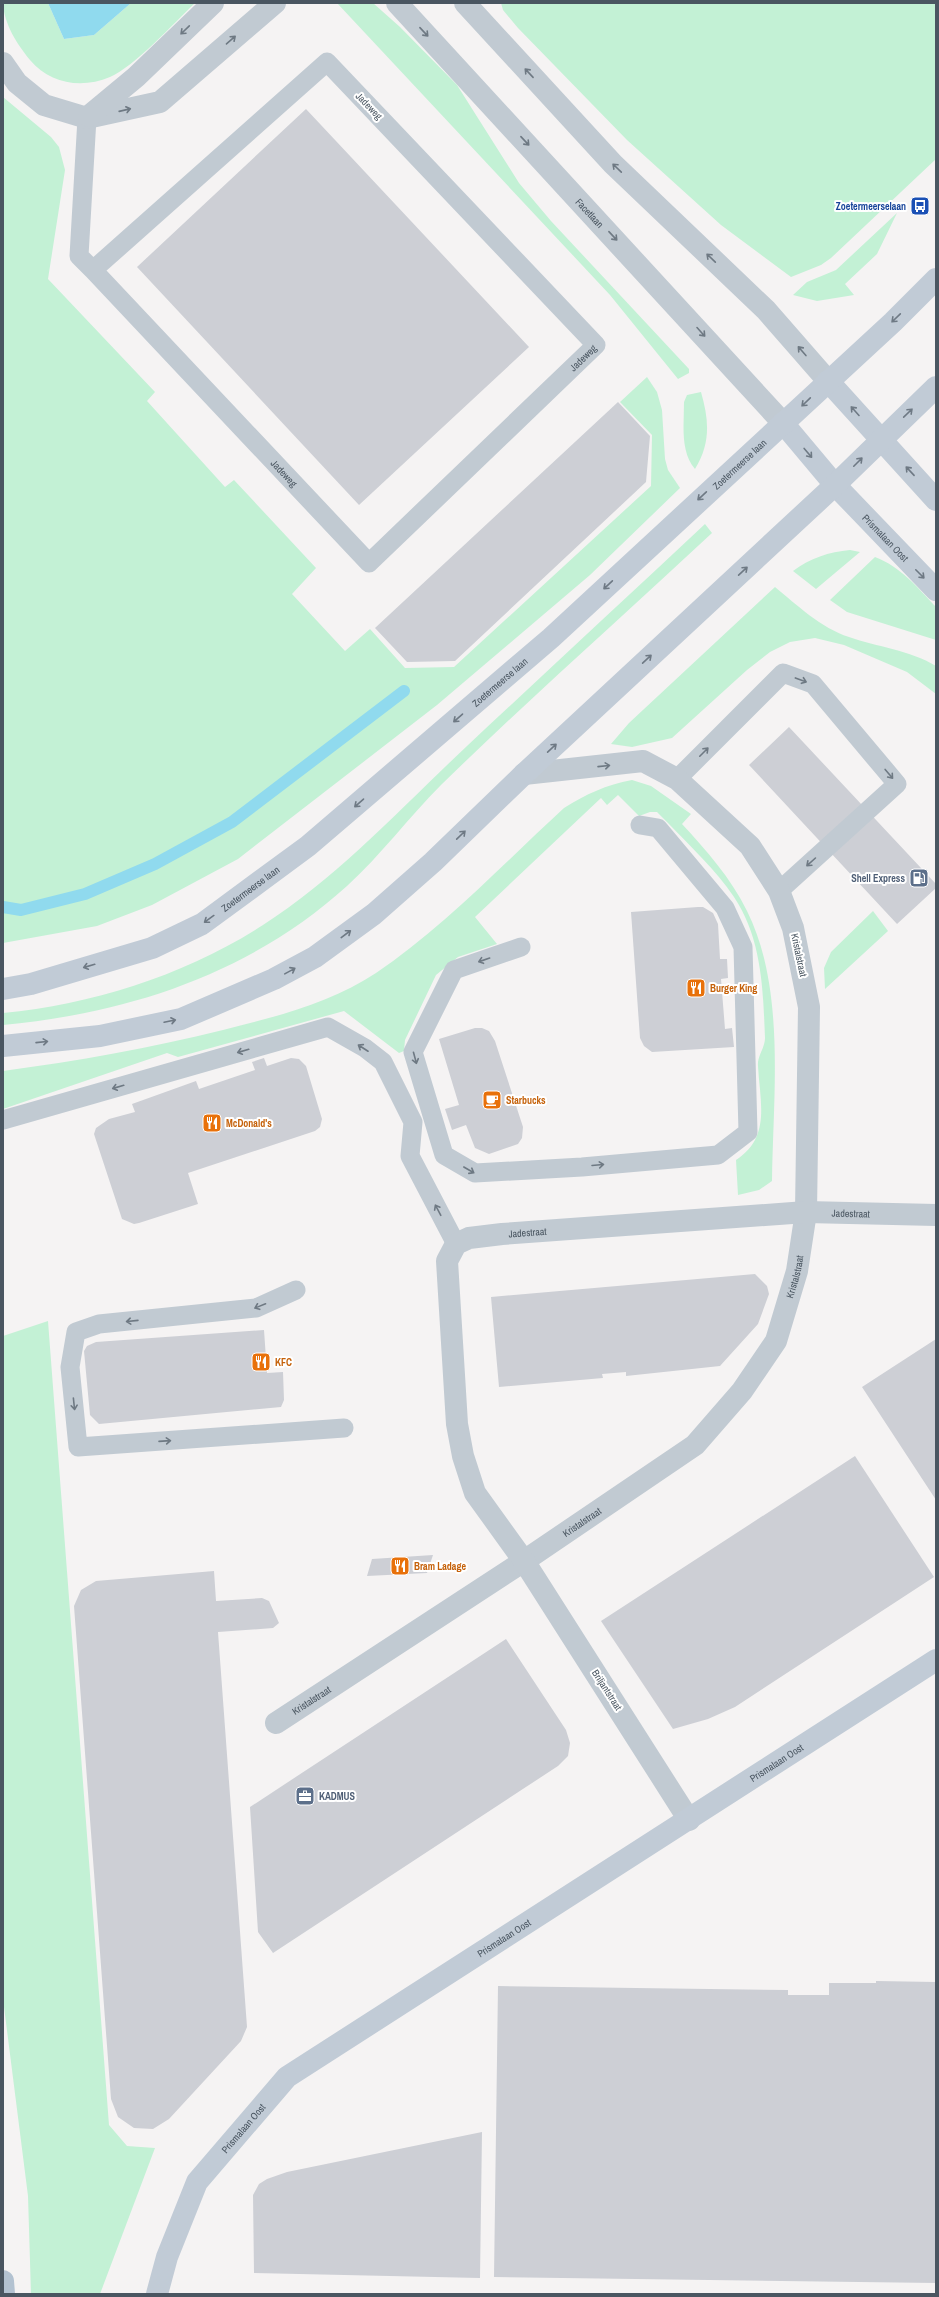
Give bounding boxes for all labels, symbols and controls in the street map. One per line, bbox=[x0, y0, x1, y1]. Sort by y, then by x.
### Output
one-way arrow bbox=[180, 25, 190, 35]
one-way arrow bbox=[419, 26, 428, 37]
one-way arrow bbox=[226, 36, 237, 45]
one-way arrow bbox=[524, 68, 534, 78]
street label: Jadeweg bbox=[353, 90, 385, 123]
one-way arrow bbox=[118, 105, 131, 113]
one-way arrow bbox=[520, 136, 529, 146]
one-way arrow bbox=[613, 164, 623, 173]
street label: Facetlaan bbox=[573, 195, 607, 230]
bus stop icon: Zoetermeerselaan bbox=[909, 195, 931, 217]
place label: Zoetermeerselaan bbox=[836, 200, 906, 213]
one-way arrow bbox=[608, 231, 617, 242]
one-way arrow bbox=[706, 253, 716, 263]
one-way arrow bbox=[891, 313, 901, 323]
one-way arrow bbox=[696, 327, 705, 337]
street label: Jadeweg bbox=[566, 341, 599, 374]
one-way arrow bbox=[798, 347, 807, 357]
one-way arrow bbox=[801, 397, 811, 406]
one-way arrow bbox=[850, 405, 859, 416]
one-way arrow bbox=[903, 409, 913, 418]
street label: Zoetermeerse laan bbox=[710, 436, 769, 492]
one-way arrow bbox=[804, 448, 813, 458]
street label: Jadeweg bbox=[268, 457, 301, 490]
one-way arrow bbox=[853, 457, 863, 467]
one-way arrow bbox=[905, 466, 914, 476]
one-way arrow bbox=[698, 491, 708, 500]
street label: Prismalaan Oost bbox=[860, 511, 912, 565]
one-way arrow bbox=[737, 567, 747, 576]
one-way arrow bbox=[915, 569, 925, 579]
one-way arrow bbox=[603, 580, 613, 589]
street label: Zoetermeerse laan bbox=[469, 655, 530, 709]
one-way arrow bbox=[642, 655, 653, 664]
one-way arrow bbox=[795, 676, 807, 684]
one-way arrow bbox=[452, 713, 463, 722]
one-way arrow bbox=[547, 743, 557, 753]
one-way arrow bbox=[699, 747, 709, 757]
one-way arrow bbox=[597, 762, 610, 769]
one-way arrow bbox=[884, 768, 893, 779]
one-way arrow bbox=[354, 798, 364, 807]
one-way arrow bbox=[456, 830, 466, 840]
one-way arrow bbox=[806, 857, 816, 867]
street label: Zoetermeerse laan bbox=[219, 863, 282, 914]
fuel station icon: Shell Express bbox=[908, 867, 930, 889]
place label: Shell Express bbox=[851, 872, 905, 885]
one-way arrow bbox=[204, 915, 215, 923]
one-way arrow bbox=[341, 930, 352, 938]
street label: Kristalstraat bbox=[788, 932, 810, 978]
one-way arrow bbox=[478, 956, 490, 964]
one-way arrow bbox=[82, 963, 95, 970]
one-way arrow bbox=[283, 967, 295, 975]
restaurant icon: Burger King bbox=[685, 977, 707, 999]
place label: Burger King bbox=[710, 982, 757, 995]
one-way arrow bbox=[163, 1017, 176, 1025]
one-way arrow bbox=[35, 1039, 48, 1046]
one-way arrow bbox=[358, 1044, 369, 1052]
one-way arrow bbox=[236, 1048, 249, 1056]
one-way arrow bbox=[412, 1051, 419, 1064]
one-way arrow bbox=[111, 1084, 124, 1091]
cafe icon: Starbucks bbox=[481, 1089, 503, 1111]
place label: Starbucks bbox=[506, 1094, 546, 1107]
restaurant icon: McDonald's bbox=[201, 1112, 223, 1134]
place label: McDonald's bbox=[226, 1117, 272, 1130]
one-way arrow bbox=[591, 1162, 604, 1169]
one-way arrow bbox=[463, 1166, 475, 1174]
one-way arrow bbox=[434, 1204, 441, 1216]
street label: Jadestraat bbox=[831, 1206, 871, 1220]
street label: Jadestraat bbox=[508, 1224, 548, 1240]
street label: Kristalstraat bbox=[783, 1254, 806, 1300]
one-way arrow bbox=[255, 1302, 267, 1310]
one-way arrow bbox=[126, 1317, 139, 1325]
restaurant icon: KFC bbox=[250, 1351, 272, 1373]
place label: KFC bbox=[275, 1356, 292, 1369]
one-way arrow bbox=[70, 1397, 77, 1410]
one-way arrow bbox=[158, 1437, 171, 1444]
street label: Kristalstraat bbox=[560, 1504, 604, 1540]
restaurant icon: Bram Ladage bbox=[389, 1555, 411, 1577]
place label: Bram Ladage bbox=[414, 1560, 466, 1573]
street label: Briljantstraat bbox=[589, 1667, 625, 1713]
street label: Kristalstraat bbox=[289, 1682, 334, 1717]
street label: Prismalaan Oost bbox=[747, 1740, 806, 1785]
office icon: KADMUS bbox=[294, 1785, 316, 1807]
place label: KADMUS bbox=[319, 1790, 356, 1803]
street label: Prismalaan Oost bbox=[474, 1915, 534, 1960]
street label: Prismalaan Oost bbox=[218, 2100, 268, 2156]

